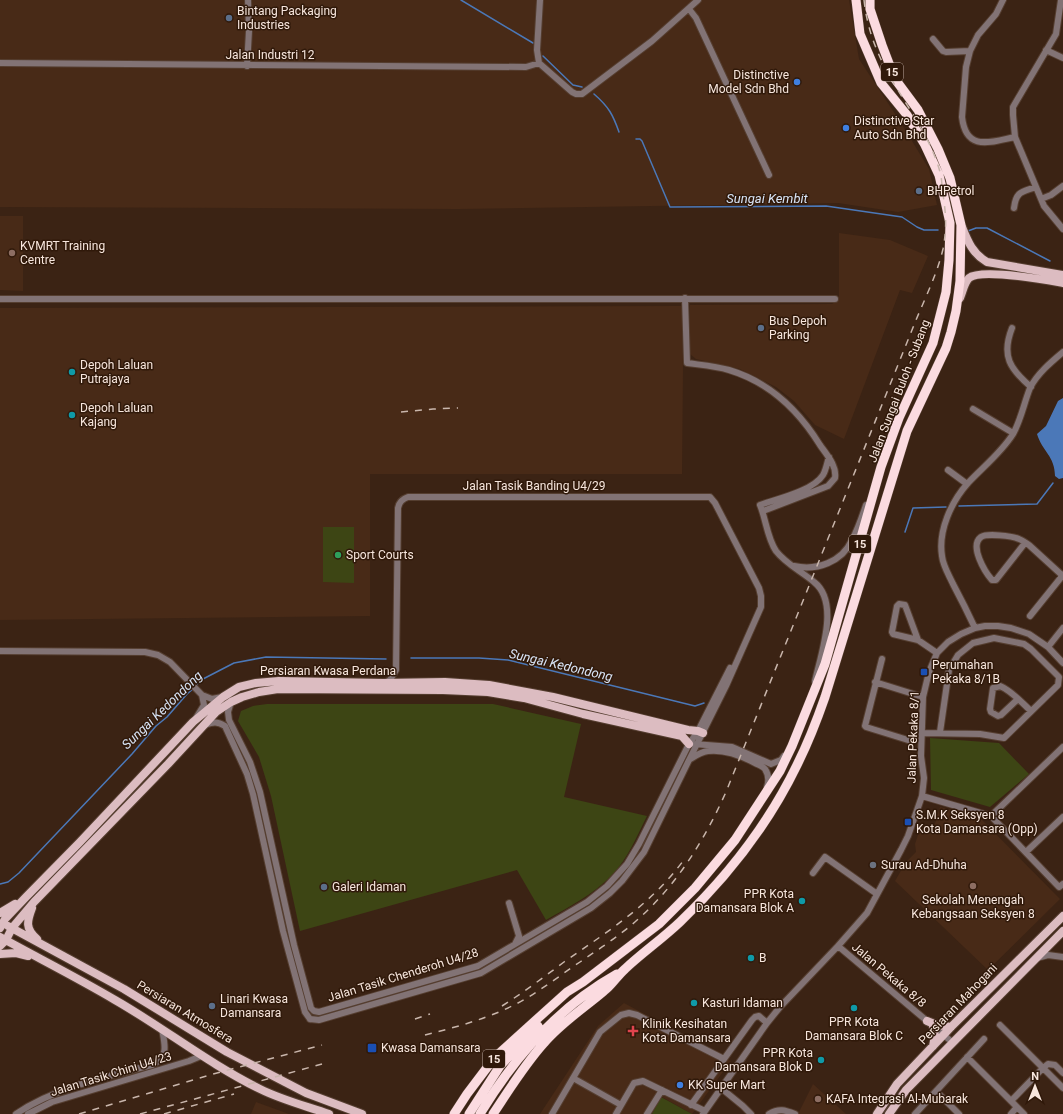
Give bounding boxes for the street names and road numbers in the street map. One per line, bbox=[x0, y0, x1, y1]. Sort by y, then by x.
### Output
street label: Jalan Industri 12 bbox=[225, 48, 315, 62]
road number: 15 bbox=[881, 63, 903, 81]
street label: Jalan Sungai Buloh - Subang bbox=[865, 318, 933, 464]
street label: Jalan Tasik Banding U4/29 bbox=[463, 479, 605, 493]
road number: 15 bbox=[849, 535, 871, 553]
street label: Persiaran Kwasa Perdana bbox=[260, 664, 396, 678]
street label: Jalan Pekaka 8/1 bbox=[904, 690, 922, 784]
street label: Jalan Pekaka 8/8 bbox=[849, 940, 929, 1010]
street label: Jalan Tasik Chenderoh U4/28 bbox=[326, 945, 480, 1005]
street label: Persiaran Mahogani bbox=[916, 961, 1000, 1047]
street label: Persiaran Atmosfera bbox=[134, 978, 236, 1046]
street label: Jalan Tasik Chini U4/23 bbox=[49, 1049, 173, 1099]
road number: 15 bbox=[483, 1050, 505, 1068]

